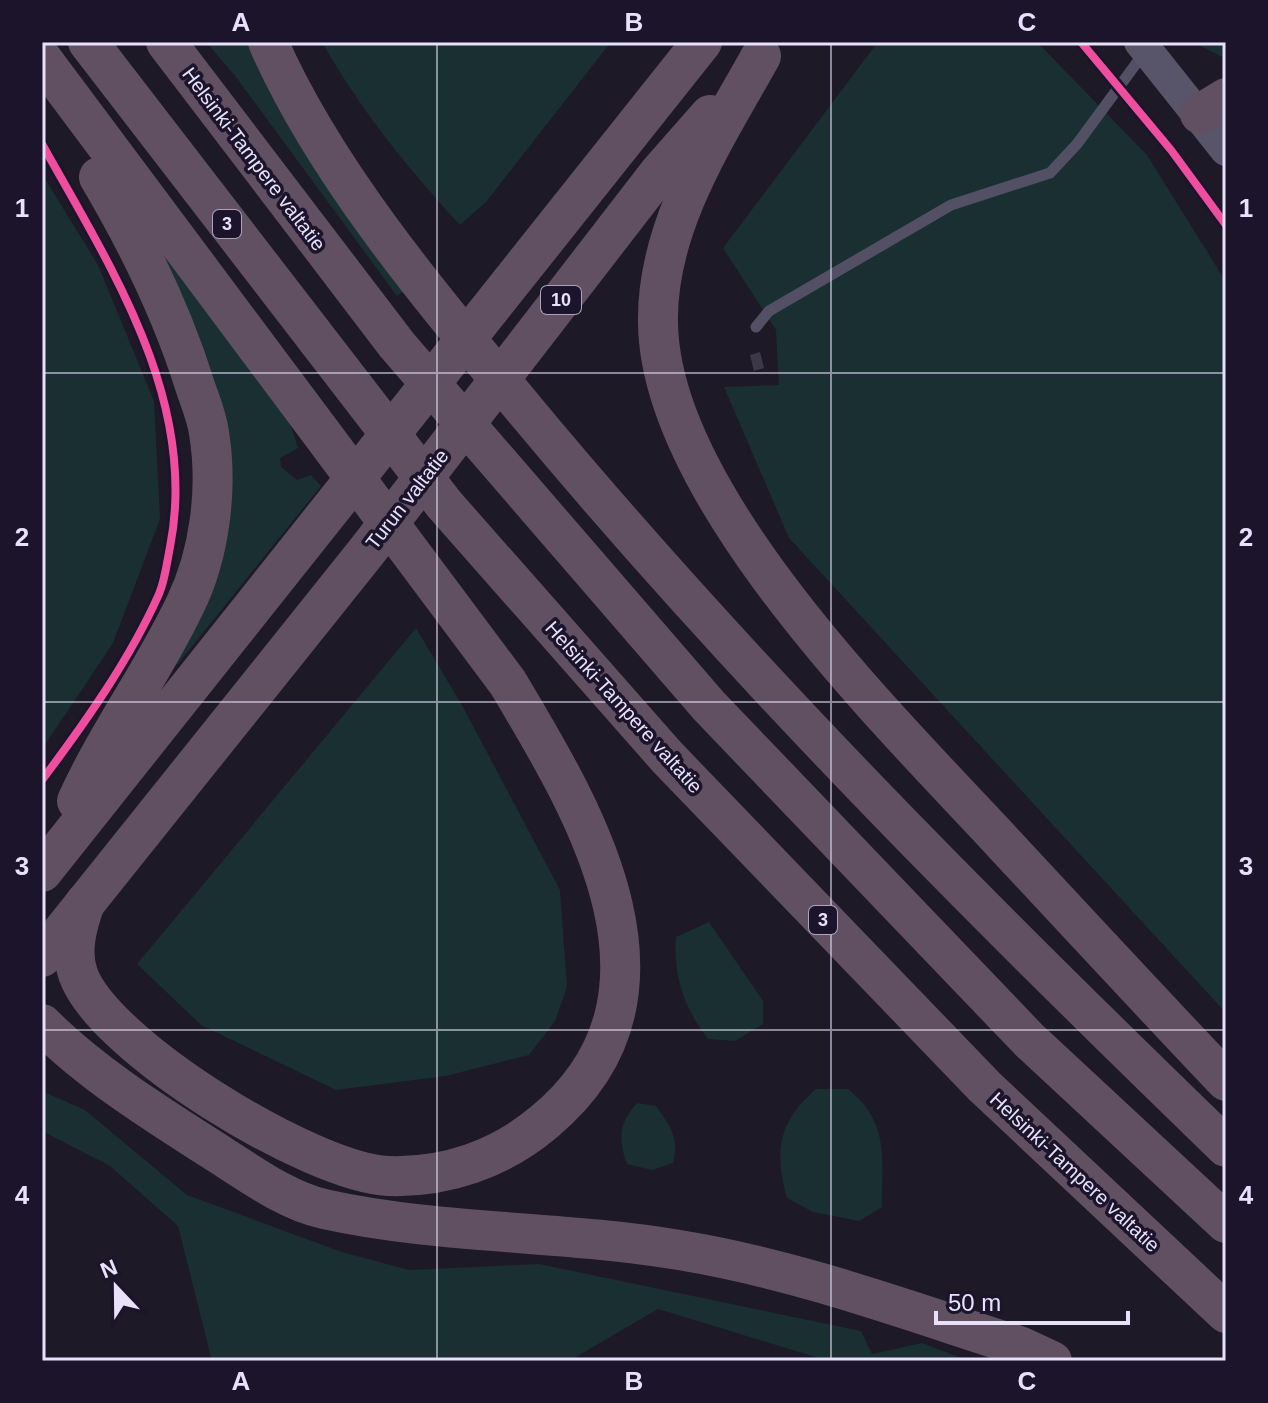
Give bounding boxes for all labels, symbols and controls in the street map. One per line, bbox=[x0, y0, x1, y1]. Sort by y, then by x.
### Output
text: A bbox=[232, 7, 251, 37]
text: B bbox=[625, 7, 643, 37]
text: C bbox=[1018, 7, 1037, 37]
street label: Helsinki-Tampere valtatie bbox=[178, 63, 330, 255]
text: 1 bbox=[15, 193, 29, 223]
text: 1 bbox=[1239, 193, 1253, 223]
road number: 3 bbox=[213, 210, 241, 238]
road number: 10 bbox=[541, 286, 581, 314]
street label: Turun valtatie bbox=[361, 445, 453, 553]
text: 2 bbox=[15, 522, 29, 552]
text: 2 bbox=[1239, 522, 1253, 552]
street label: Helsinki-Tampere valtatie bbox=[541, 617, 707, 797]
text: 3 bbox=[15, 851, 29, 881]
text: 3 bbox=[1239, 851, 1253, 881]
road number: 3 bbox=[809, 906, 837, 934]
street label: Helsinki-Tampere valtatie bbox=[986, 1088, 1164, 1256]
text: 4 bbox=[15, 1180, 30, 1210]
text: 4 bbox=[1239, 1180, 1254, 1210]
north arrow bbox=[76, 1247, 156, 1327]
text: N bbox=[97, 1254, 121, 1283]
scale bar bbox=[936, 1275, 1128, 1325]
text: 50 m bbox=[948, 1289, 1001, 1316]
text: A bbox=[232, 1366, 251, 1396]
text: B bbox=[625, 1366, 643, 1396]
text: C bbox=[1018, 1366, 1037, 1396]

